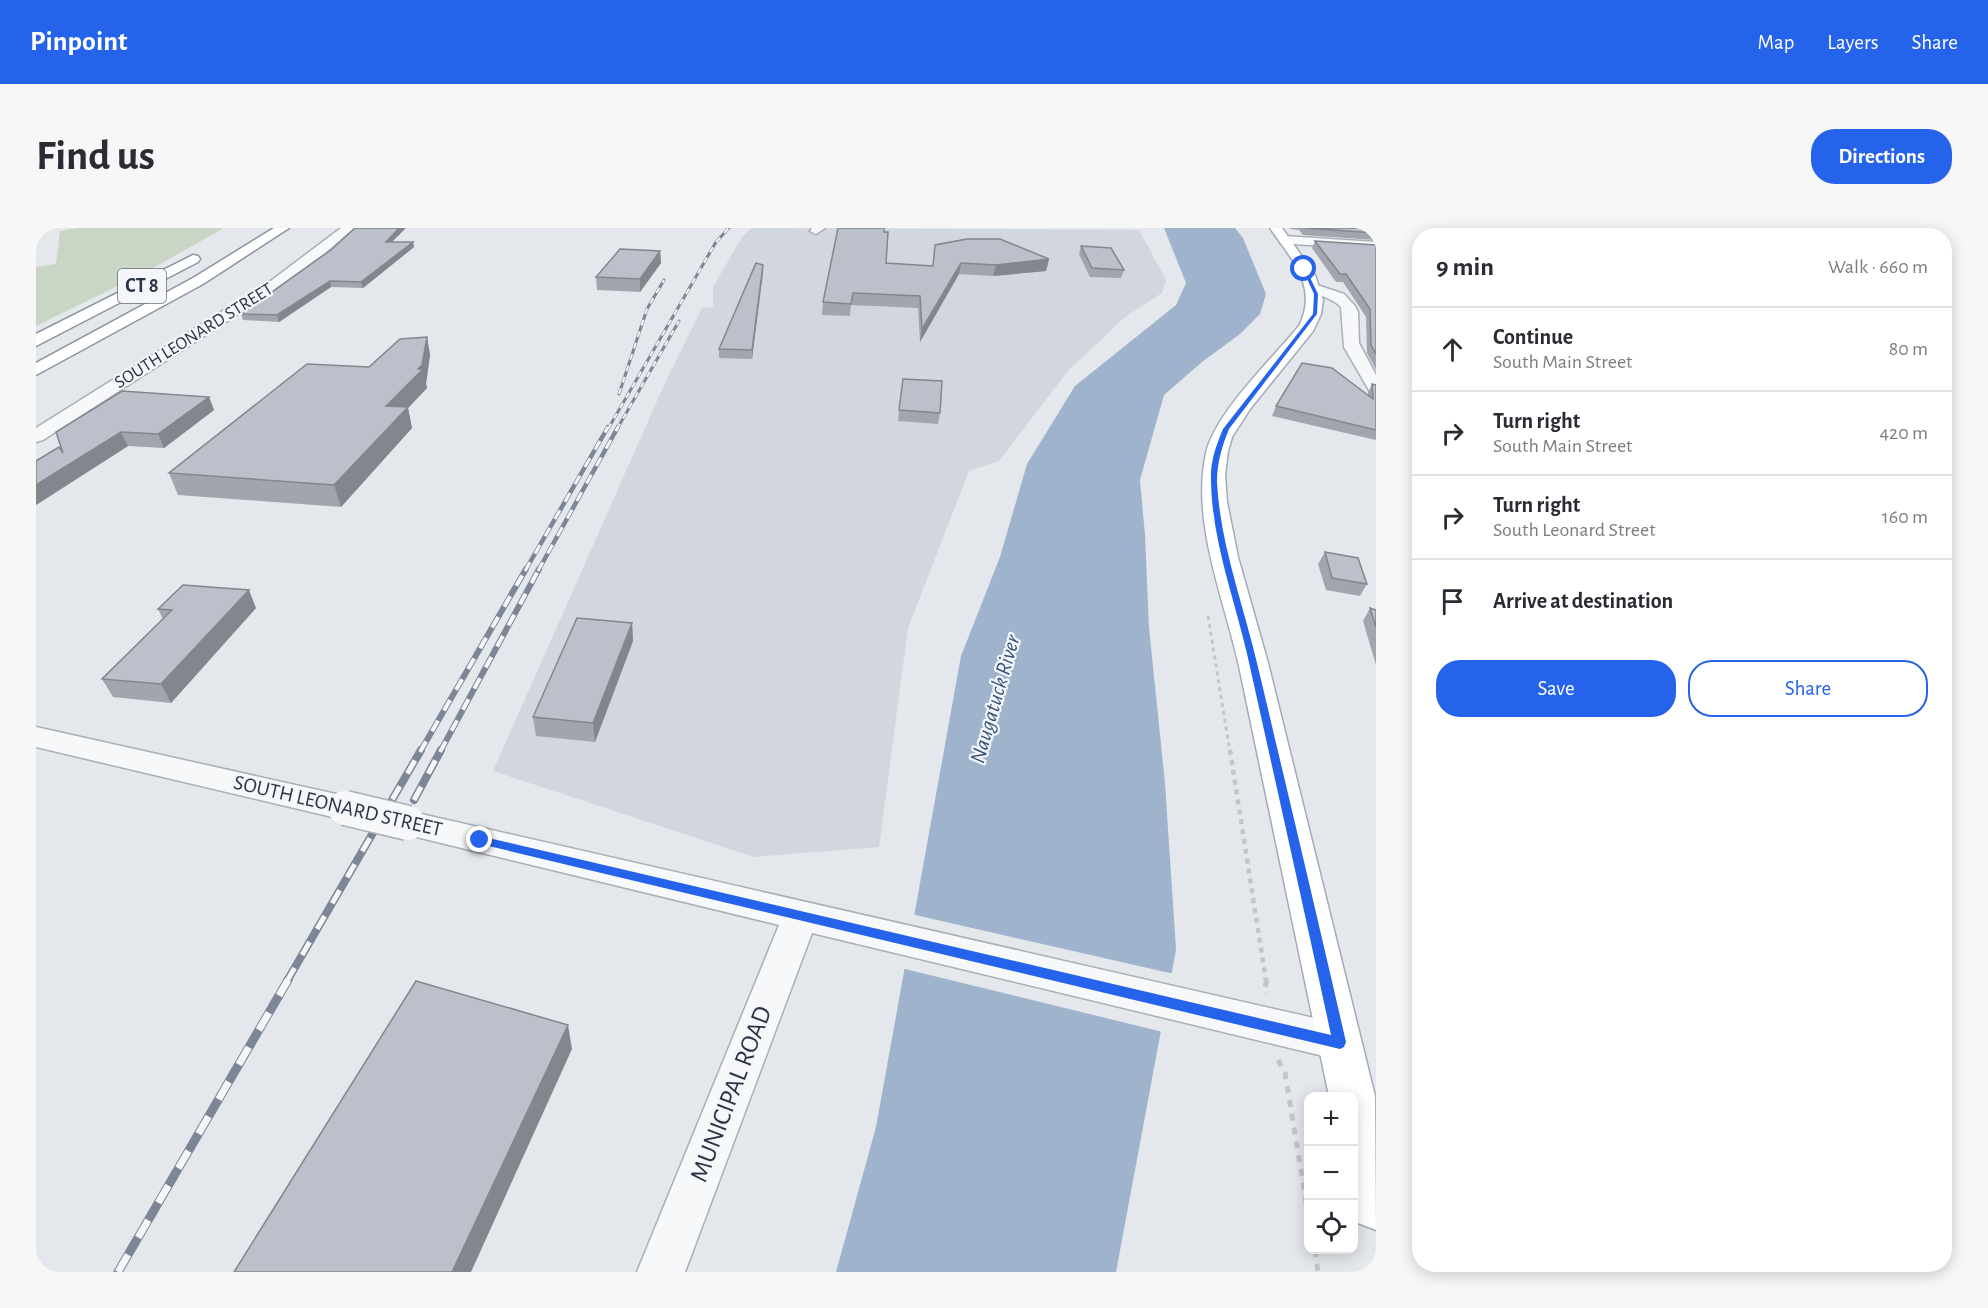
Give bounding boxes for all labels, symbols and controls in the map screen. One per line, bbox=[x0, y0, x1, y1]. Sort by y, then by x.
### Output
text: Pinpoint bbox=[30, 28, 128, 56]
text: Map bbox=[1758, 32, 1794, 53]
text: Layers bbox=[1827, 32, 1878, 53]
text: Share bbox=[1911, 32, 1958, 53]
button: Directions bbox=[1811, 129, 1952, 184]
text: Find us bbox=[36, 135, 155, 177]
text: 9 min bbox=[1436, 254, 1494, 280]
route start bbox=[1290, 255, 1316, 281]
text: Walk · 660 m bbox=[1828, 257, 1928, 277]
road number: CT 8 bbox=[118, 269, 166, 303]
street label: SOUTH LEONARD STREET bbox=[112, 280, 277, 392]
text: Continue bbox=[1493, 326, 1573, 348]
icon: ahead bbox=[1436, 333, 1469, 366]
text: 80 m bbox=[1889, 339, 1928, 359]
text: South Main Street bbox=[1493, 352, 1633, 372]
text: Turn right bbox=[1493, 410, 1580, 432]
icon: right bbox=[1436, 417, 1469, 450]
text: 420 m bbox=[1879, 423, 1928, 443]
text: South Main Street bbox=[1493, 436, 1633, 456]
text: Turn right bbox=[1493, 494, 1580, 516]
icon: right bbox=[1436, 501, 1469, 534]
text: 160 m bbox=[1882, 507, 1928, 527]
text: South Leonard Street bbox=[1493, 520, 1656, 540]
icon: arrive bbox=[1436, 585, 1469, 618]
text: Arrive at destination bbox=[1493, 590, 1673, 612]
water label: Naugatuck River bbox=[966, 632, 1024, 766]
button: Save bbox=[1436, 660, 1676, 717]
button: Share bbox=[1688, 660, 1928, 717]
street label: SOUTH LEONARD STREET bbox=[232, 772, 444, 840]
route end bbox=[466, 826, 492, 852]
street label: MUNICIPAL ROAD bbox=[686, 1002, 776, 1186]
map controls bbox=[1304, 1092, 1358, 1254]
button: + bbox=[1304, 1092, 1358, 1146]
button: − bbox=[1304, 1146, 1358, 1200]
button: locate bbox=[1304, 1200, 1358, 1254]

